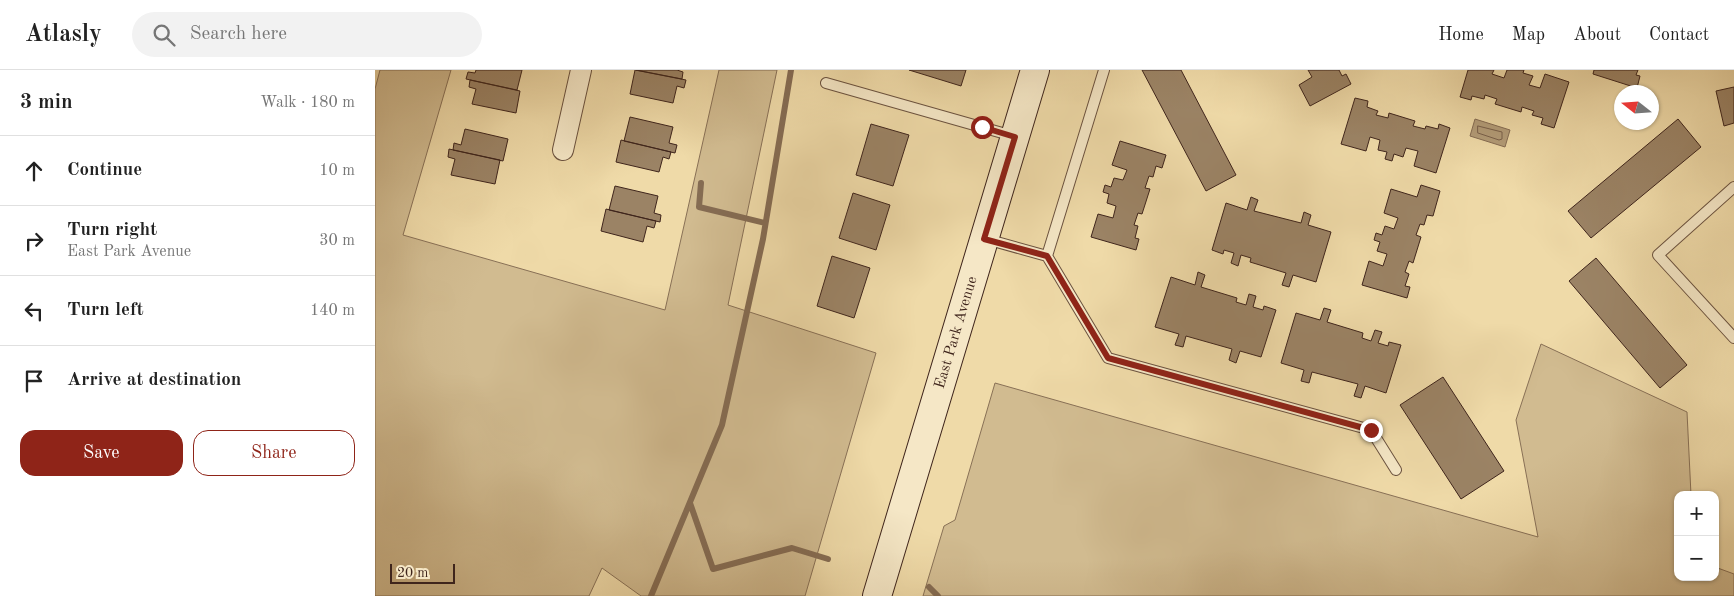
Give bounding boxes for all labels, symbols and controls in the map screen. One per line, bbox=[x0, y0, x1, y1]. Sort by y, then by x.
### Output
search box bbox=[132, 12, 482, 57]
icon: search bbox=[150, 21, 178, 49]
text: Atlasly bbox=[25, 23, 102, 47]
text: Search here bbox=[190, 25, 287, 44]
text: Home bbox=[1438, 26, 1484, 44]
text: Map bbox=[1512, 26, 1545, 44]
text: About bbox=[1573, 26, 1621, 44]
text: Contact bbox=[1649, 26, 1709, 44]
north arrow bbox=[1614, 85, 1659, 130]
text: 3 min bbox=[20, 92, 73, 113]
text: Walk · 180 m bbox=[260, 95, 355, 111]
route start bbox=[971, 116, 994, 139]
icon: ahead bbox=[20, 157, 48, 185]
text: Continue bbox=[67, 161, 142, 180]
text: 10 m bbox=[319, 163, 355, 179]
text: Turn right bbox=[67, 221, 157, 240]
icon: right bbox=[20, 227, 48, 255]
text: 30 m bbox=[319, 233, 355, 249]
text: East Park Avenue bbox=[67, 244, 191, 260]
street label: East Park Avenue bbox=[932, 275, 980, 391]
icon: left bbox=[20, 297, 48, 325]
text: Turn left bbox=[67, 301, 144, 320]
text: 140 m bbox=[310, 303, 355, 319]
icon: arrive bbox=[20, 367, 48, 395]
text: Arrive at destination bbox=[67, 371, 241, 390]
route end bbox=[1360, 419, 1383, 442]
button: Save bbox=[20, 430, 183, 476]
button: Share bbox=[193, 430, 355, 476]
map controls bbox=[1674, 491, 1719, 581]
button: + bbox=[1674, 491, 1719, 536]
button: − bbox=[1674, 536, 1719, 581]
scale bar bbox=[390, 561, 455, 584]
text: 20 m bbox=[397, 566, 428, 580]

